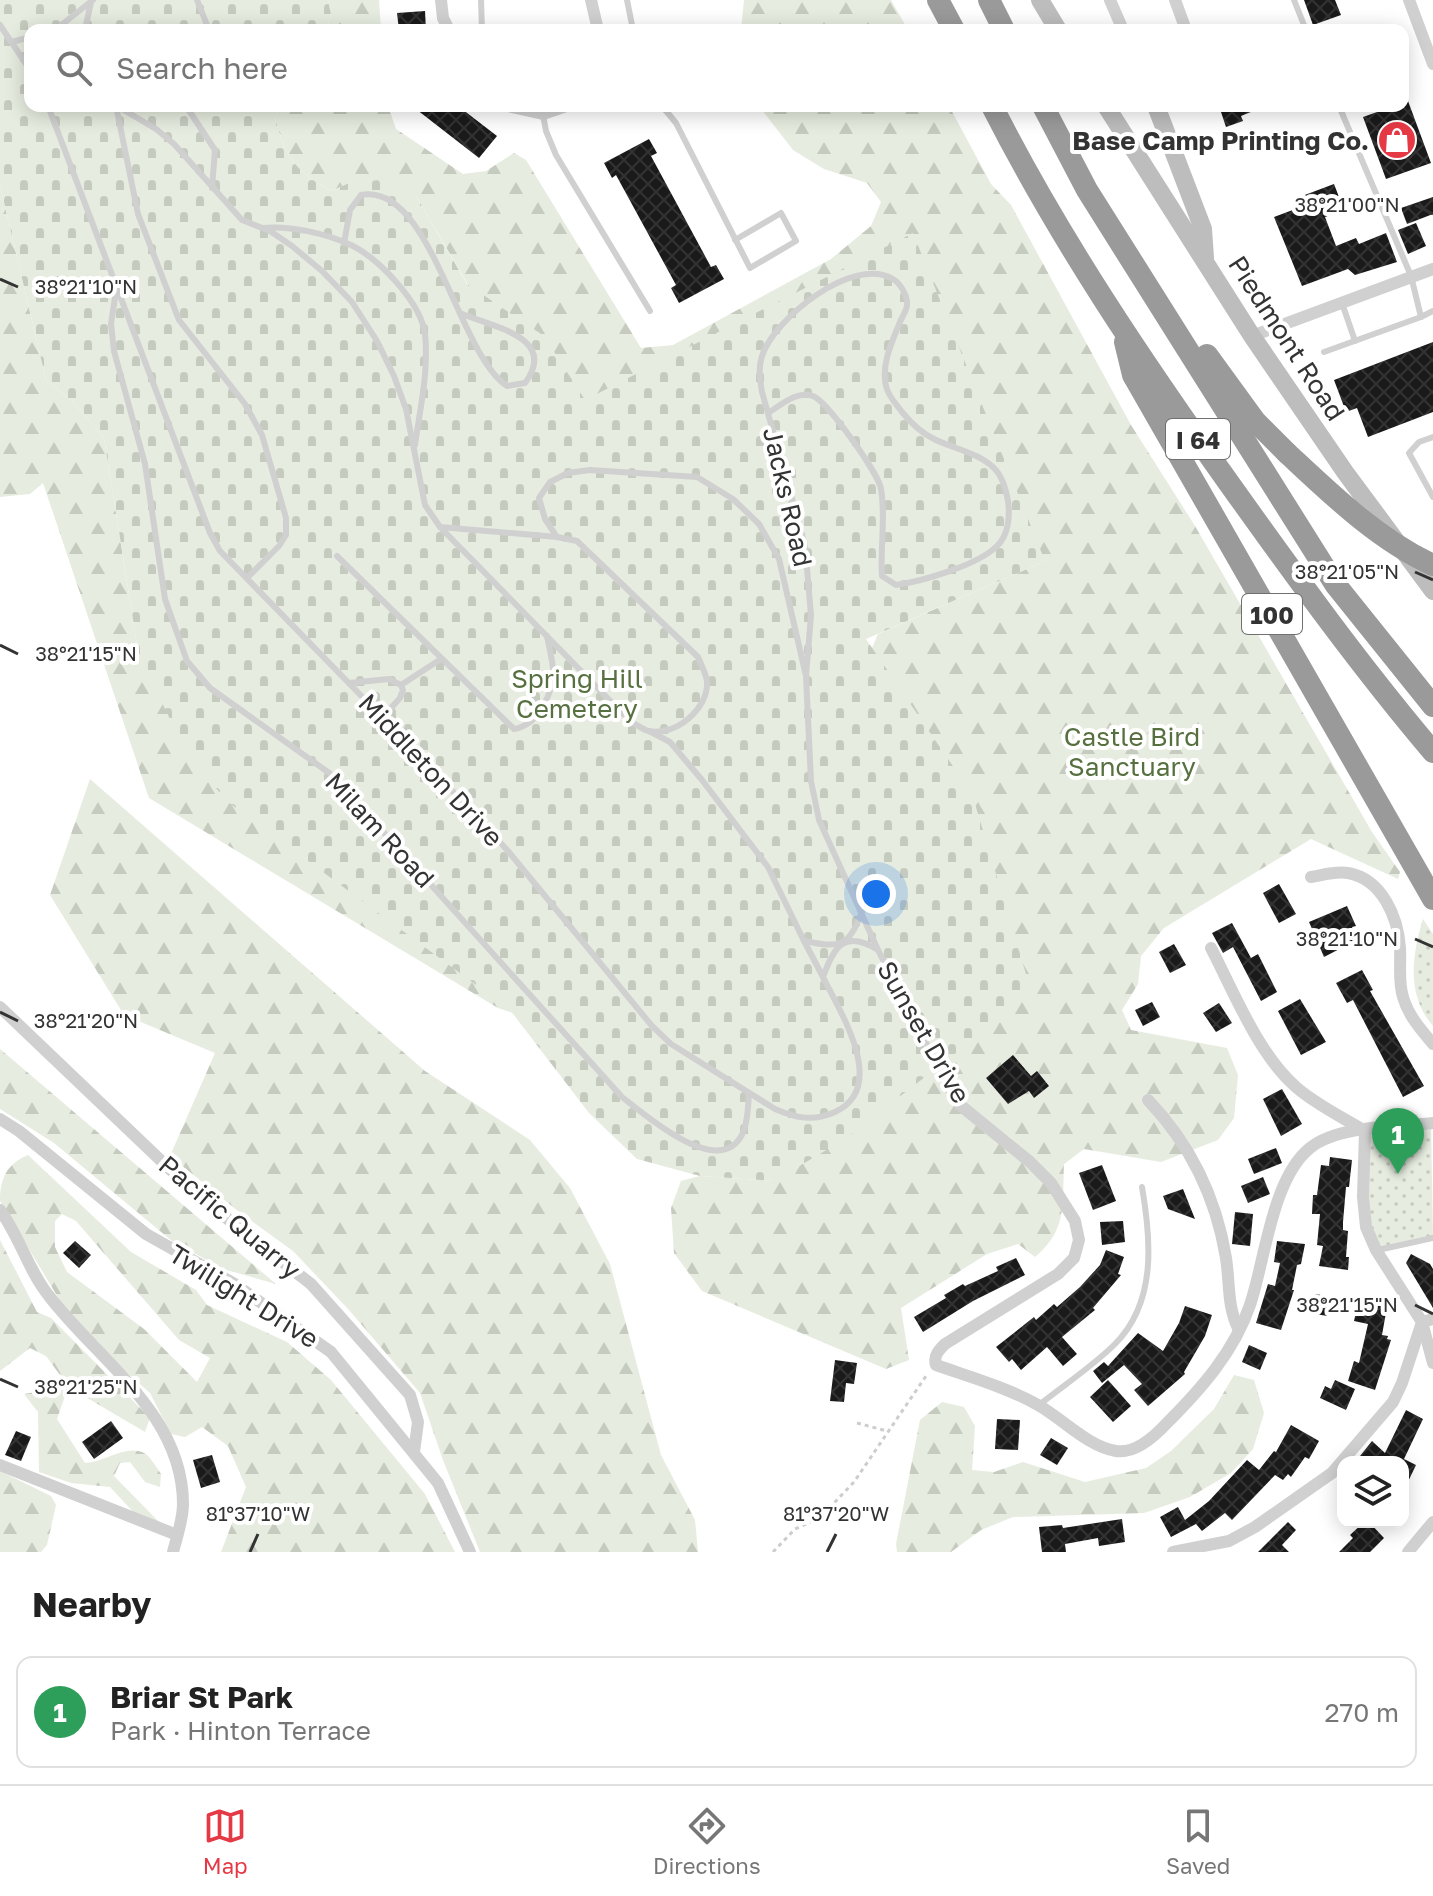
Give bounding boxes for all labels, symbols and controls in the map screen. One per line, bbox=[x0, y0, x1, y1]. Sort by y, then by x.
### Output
search box bbox=[24, 24, 1409, 112]
icon: search bbox=[52, 46, 96, 90]
text: Search here bbox=[116, 50, 288, 86]
shop icon: Base Camp Printing Co. bbox=[1376, 119, 1418, 161]
place label: Base Camp Printing Co. bbox=[1072, 125, 1369, 156]
text: 38°21'00"N bbox=[1294, 192, 1400, 216]
street label: Piedmont Road bbox=[1222, 250, 1352, 426]
text: 38°21'10"N bbox=[35, 274, 137, 298]
road number: I 64 bbox=[1166, 419, 1230, 459]
street label: Jacks Road bbox=[757, 424, 819, 570]
text: 38°21'05"N bbox=[1295, 559, 1399, 583]
road number: 100 bbox=[1242, 594, 1302, 634]
text: 38°21'15"N bbox=[35, 641, 137, 665]
park label: Spring Hill Cemetery bbox=[511, 663, 643, 724]
street label: Middleton Drive bbox=[352, 687, 510, 853]
park label: Castle Bird Sanctuary bbox=[1064, 721, 1200, 782]
street label: Milam Road bbox=[319, 766, 441, 894]
your location bbox=[856, 874, 896, 914]
text: 38°21'10"N bbox=[1296, 926, 1398, 950]
street label: Sunset Drive bbox=[871, 956, 977, 1108]
text: 38°21'20"N bbox=[34, 1008, 138, 1032]
pin: 1 bbox=[1372, 1108, 1424, 1174]
street label: Pacific Quarry bbox=[153, 1149, 307, 1285]
street label: Twilight Drive bbox=[164, 1238, 324, 1354]
text: 38°21'15"N bbox=[1296, 1292, 1398, 1316]
text: 38°21'25"N bbox=[34, 1374, 138, 1398]
map controls bbox=[1337, 1456, 1409, 1528]
button: layers bbox=[1337, 1456, 1409, 1528]
text: 81°37'10"W bbox=[206, 1501, 310, 1525]
text: 81°37'20"W bbox=[783, 1501, 889, 1525]
text: Nearby bbox=[32, 1584, 152, 1624]
text: Briar St Park bbox=[110, 1679, 293, 1715]
text: 1 bbox=[53, 1697, 67, 1728]
text: 270 m bbox=[1325, 1697, 1399, 1728]
text: Park · Hinton Terrace bbox=[110, 1715, 371, 1746]
tab: Map bbox=[203, 1804, 248, 1879]
tab: Directions bbox=[653, 1804, 761, 1879]
tab: Saved bbox=[1166, 1804, 1230, 1879]

